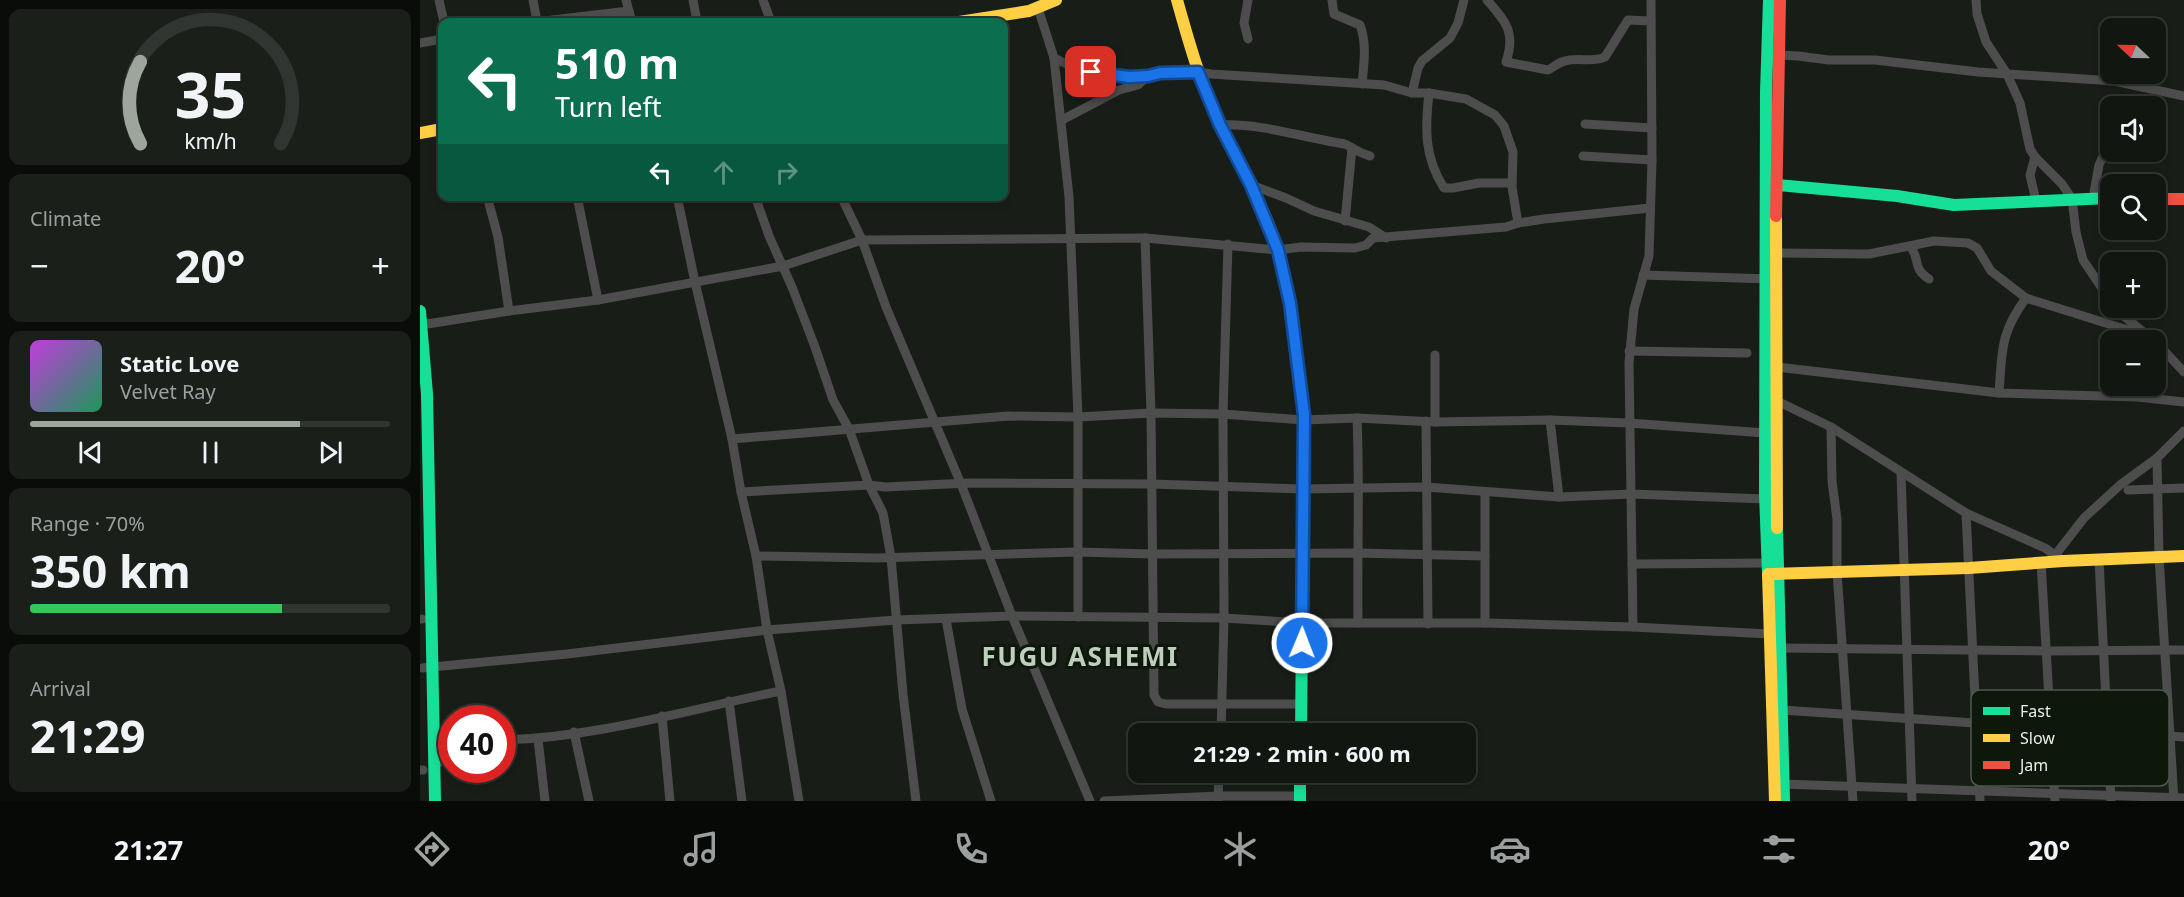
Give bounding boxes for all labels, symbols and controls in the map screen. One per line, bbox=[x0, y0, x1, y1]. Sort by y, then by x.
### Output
north arrow bbox=[2100, 18, 2166, 84]
map controls bbox=[2100, 18, 2166, 396]
text: 510 m bbox=[555, 34, 679, 91]
icon: left bbox=[456, 42, 534, 120]
pin bbox=[1065, 46, 1116, 97]
text: 35 bbox=[174, 51, 246, 136]
icon: arrive bbox=[1074, 55, 1107, 88]
text: Turn left bbox=[555, 88, 661, 125]
button: sound bbox=[2100, 96, 2166, 162]
text: km/h bbox=[184, 126, 236, 155]
icon: left bbox=[644, 156, 677, 189]
icon: ahead bbox=[707, 156, 740, 189]
icon: right bbox=[770, 156, 803, 189]
button: search bbox=[2100, 174, 2166, 240]
text: Climate bbox=[30, 205, 101, 232]
text: 20° bbox=[175, 235, 245, 296]
text: − bbox=[30, 243, 49, 288]
text: + bbox=[371, 243, 390, 288]
button: + bbox=[2100, 252, 2166, 318]
button: − bbox=[2100, 330, 2166, 396]
text: Static Love bbox=[120, 348, 239, 378]
text: Velvet Ray bbox=[120, 378, 216, 405]
icon: previous bbox=[74, 436, 107, 469]
icon: pause bbox=[194, 436, 227, 469]
icon: next bbox=[314, 436, 347, 469]
text: Range · 70% bbox=[30, 510, 145, 537]
text: 350 km bbox=[30, 540, 191, 601]
position arrow bbox=[1270, 611, 1334, 675]
district label: FUGU ASHEMI bbox=[981, 638, 1179, 674]
text: Arrival bbox=[30, 675, 91, 702]
legend bbox=[1971, 690, 2169, 786]
text: Fast bbox=[2020, 700, 2051, 722]
text: 21:29 bbox=[30, 705, 146, 766]
speed limit sign: 40 bbox=[438, 705, 516, 783]
text: Slow bbox=[2020, 727, 2055, 749]
text: 21:29 · 2 min · 600 m bbox=[1193, 738, 1411, 768]
text: Jam bbox=[2018, 754, 2048, 776]
icon: directions bbox=[411, 828, 453, 870]
icon: music bbox=[680, 828, 722, 870]
icon: phone bbox=[950, 828, 992, 870]
icon: climate bbox=[1219, 828, 1261, 870]
icon: car bbox=[1489, 828, 1531, 870]
icon: filters bbox=[1758, 828, 1800, 870]
text: 21:27 bbox=[114, 831, 183, 868]
text: 20° bbox=[2028, 831, 2070, 868]

